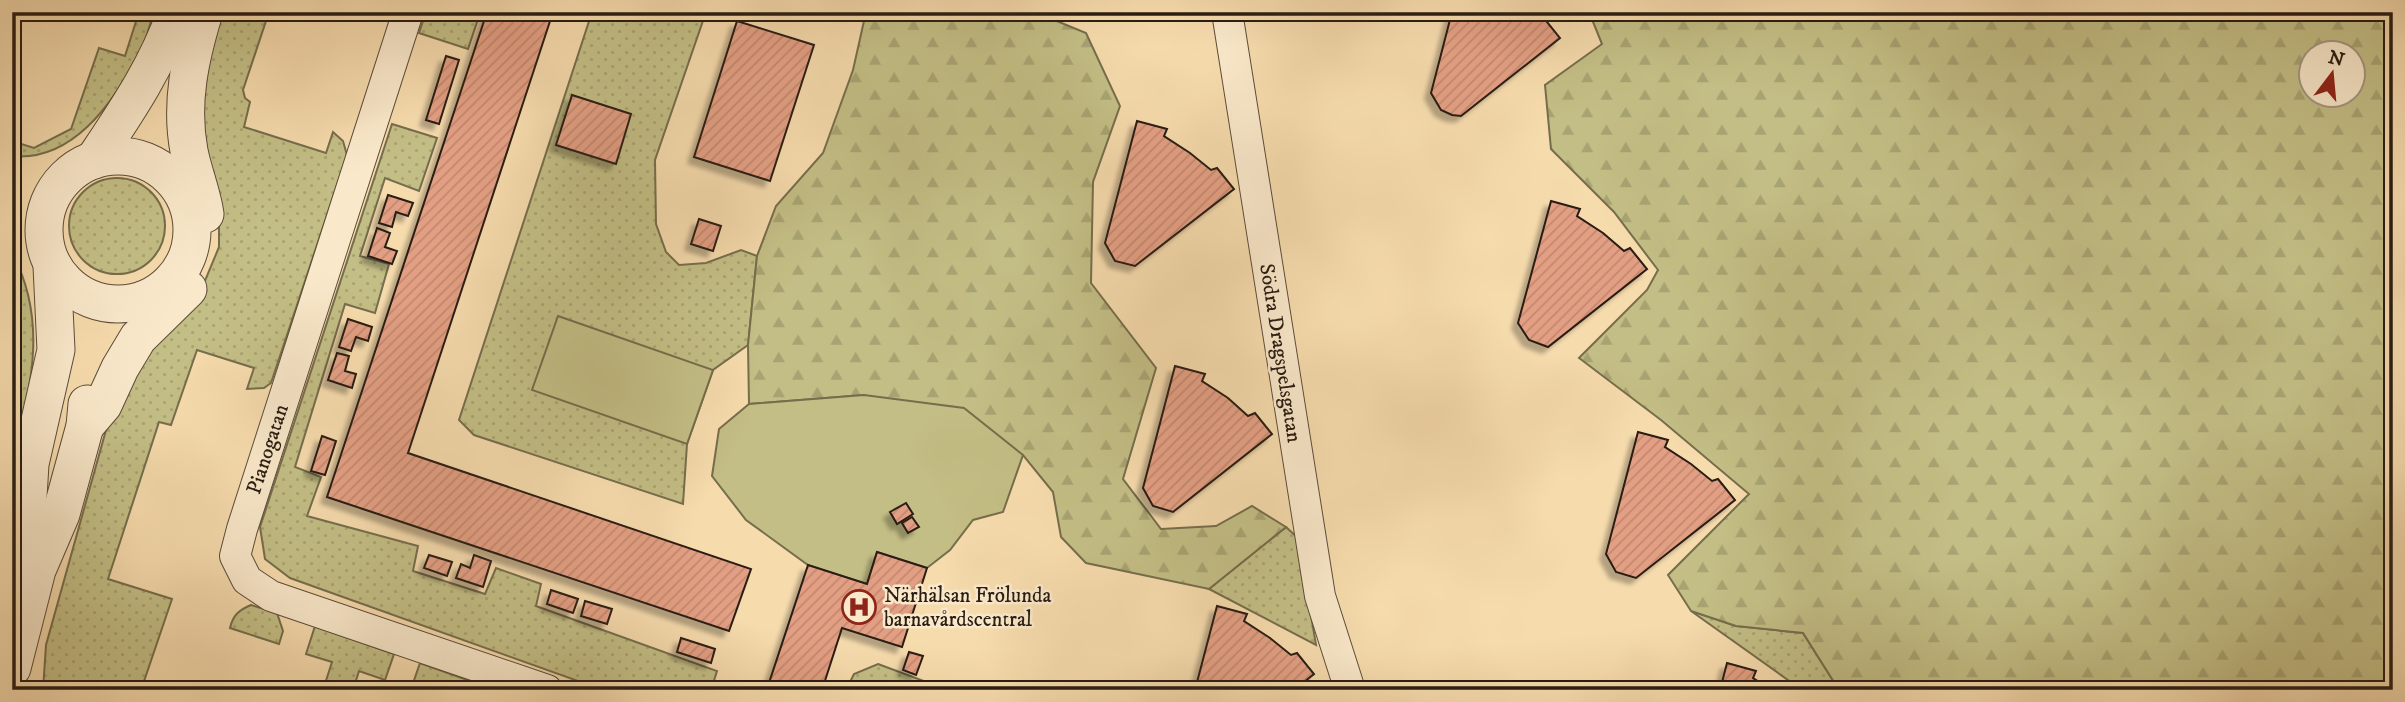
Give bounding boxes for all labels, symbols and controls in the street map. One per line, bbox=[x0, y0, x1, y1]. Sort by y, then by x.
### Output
north arrow bbox=[2296, 38, 2366, 108]
text: N bbox=[2326, 46, 2347, 72]
street label: Södra Dragspelsgatan bbox=[1253, 262, 1307, 445]
street label: Pianogatan bbox=[241, 401, 295, 498]
place label: Närhälsan Frölunda barnavårdscentral bbox=[884, 583, 1052, 633]
hospital icon: Närhälsan Frölunda barnavårdscentral bbox=[840, 588, 878, 626]

